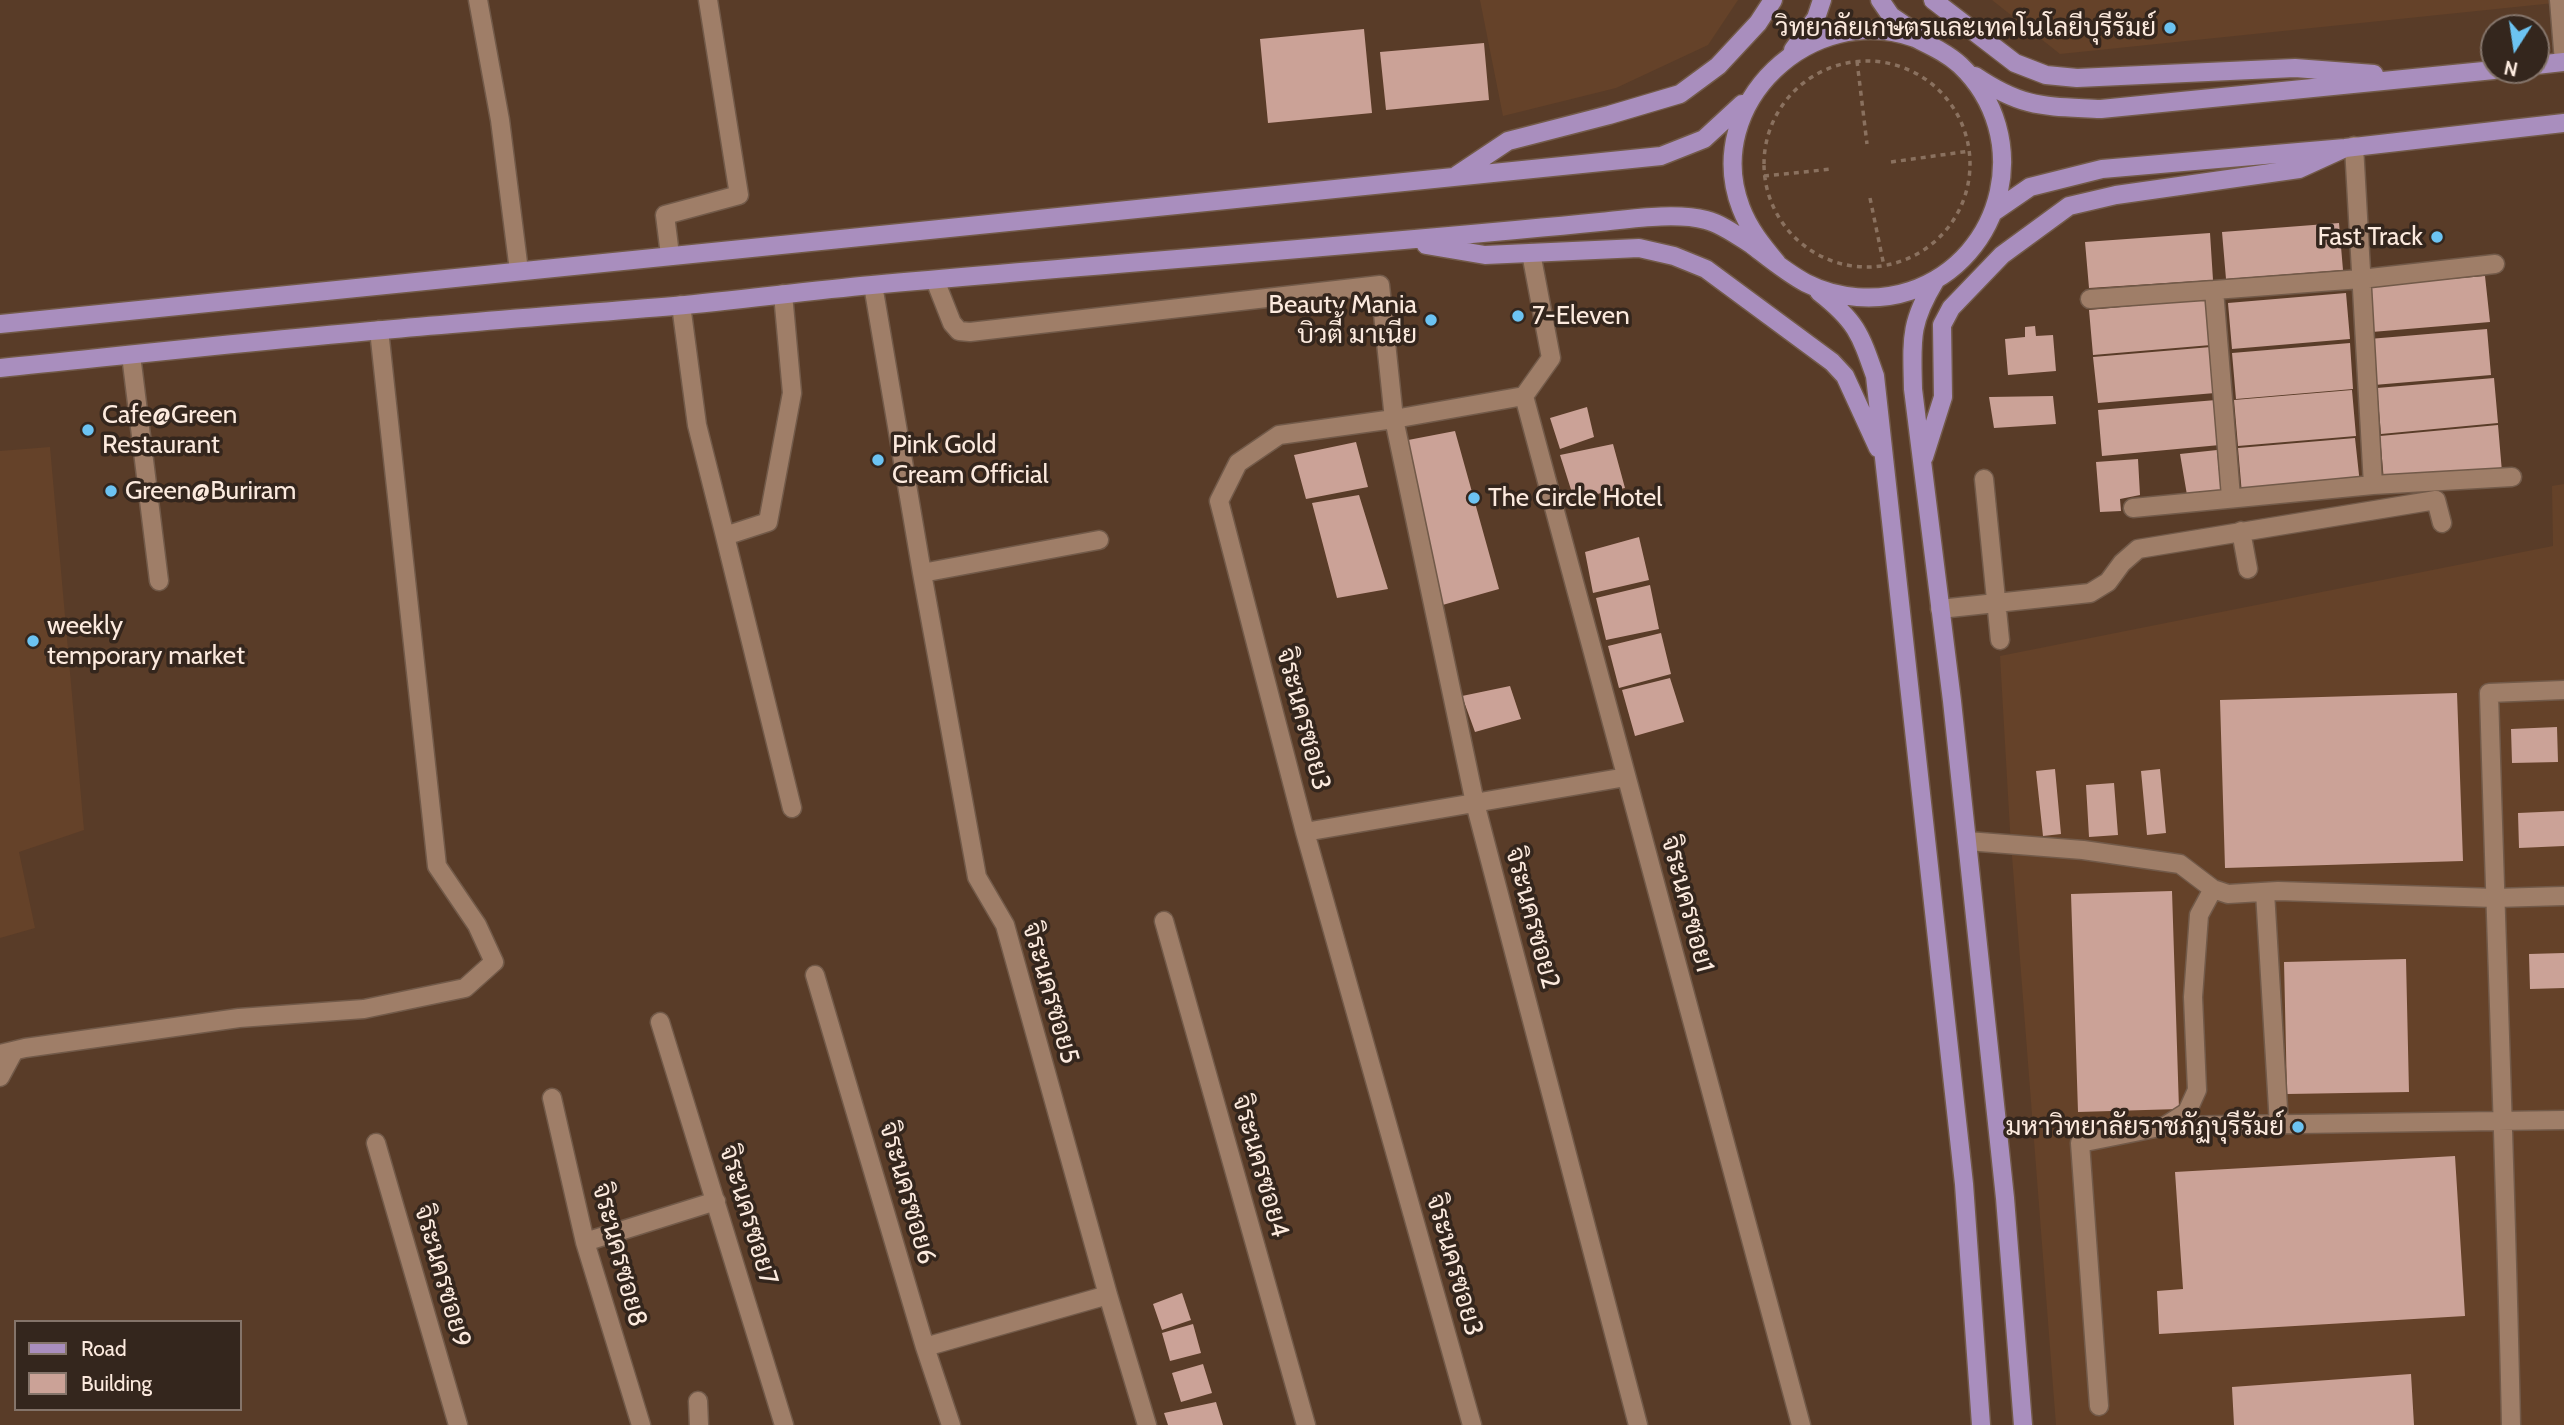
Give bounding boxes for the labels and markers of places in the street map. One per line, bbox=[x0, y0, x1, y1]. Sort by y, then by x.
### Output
place label: วิทยาลัยเกษตรและเทคโนโลยีบุรีรัมย์ bbox=[1775, 12, 2156, 44]
marker: วิทยาลัยเกษตรและเทคโนโลยีบุรีรัมย์ bbox=[2162, 20, 2178, 36]
place label: Fast Track bbox=[2317, 221, 2423, 253]
marker: Fast Track bbox=[2429, 229, 2445, 245]
place label: Beauty Mania บิวตี้ มาเนีย bbox=[1268, 289, 1417, 350]
place label: 7-Eleven bbox=[1532, 300, 1630, 332]
marker: 7-Eleven bbox=[1510, 308, 1526, 324]
marker: Beauty Mania บิวตี้ มาเนีย bbox=[1423, 312, 1439, 328]
place label: Cafe@Green Restaurant bbox=[102, 399, 237, 460]
marker: Cafe@Green Restaurant bbox=[80, 422, 96, 438]
place label: Pink Gold Cream Official bbox=[892, 429, 1049, 490]
marker: Pink Gold Cream Official bbox=[870, 452, 886, 468]
place label: Green@Buriram bbox=[125, 475, 296, 507]
place label: The Circle Hotel bbox=[1488, 482, 1662, 514]
marker: Green@Buriram bbox=[103, 483, 119, 499]
marker: The Circle Hotel bbox=[1466, 490, 1482, 506]
place label: weekly temporary market bbox=[47, 610, 245, 672]
marker: weekly temporary market bbox=[25, 633, 41, 649]
place label: มหาวิทยาลัยราชภัฏบุรีรัมย์ bbox=[2005, 1111, 2284, 1143]
marker: มหาวิทยาลัยราชภัฏบุรีรัมย์ bbox=[2290, 1119, 2306, 1135]

